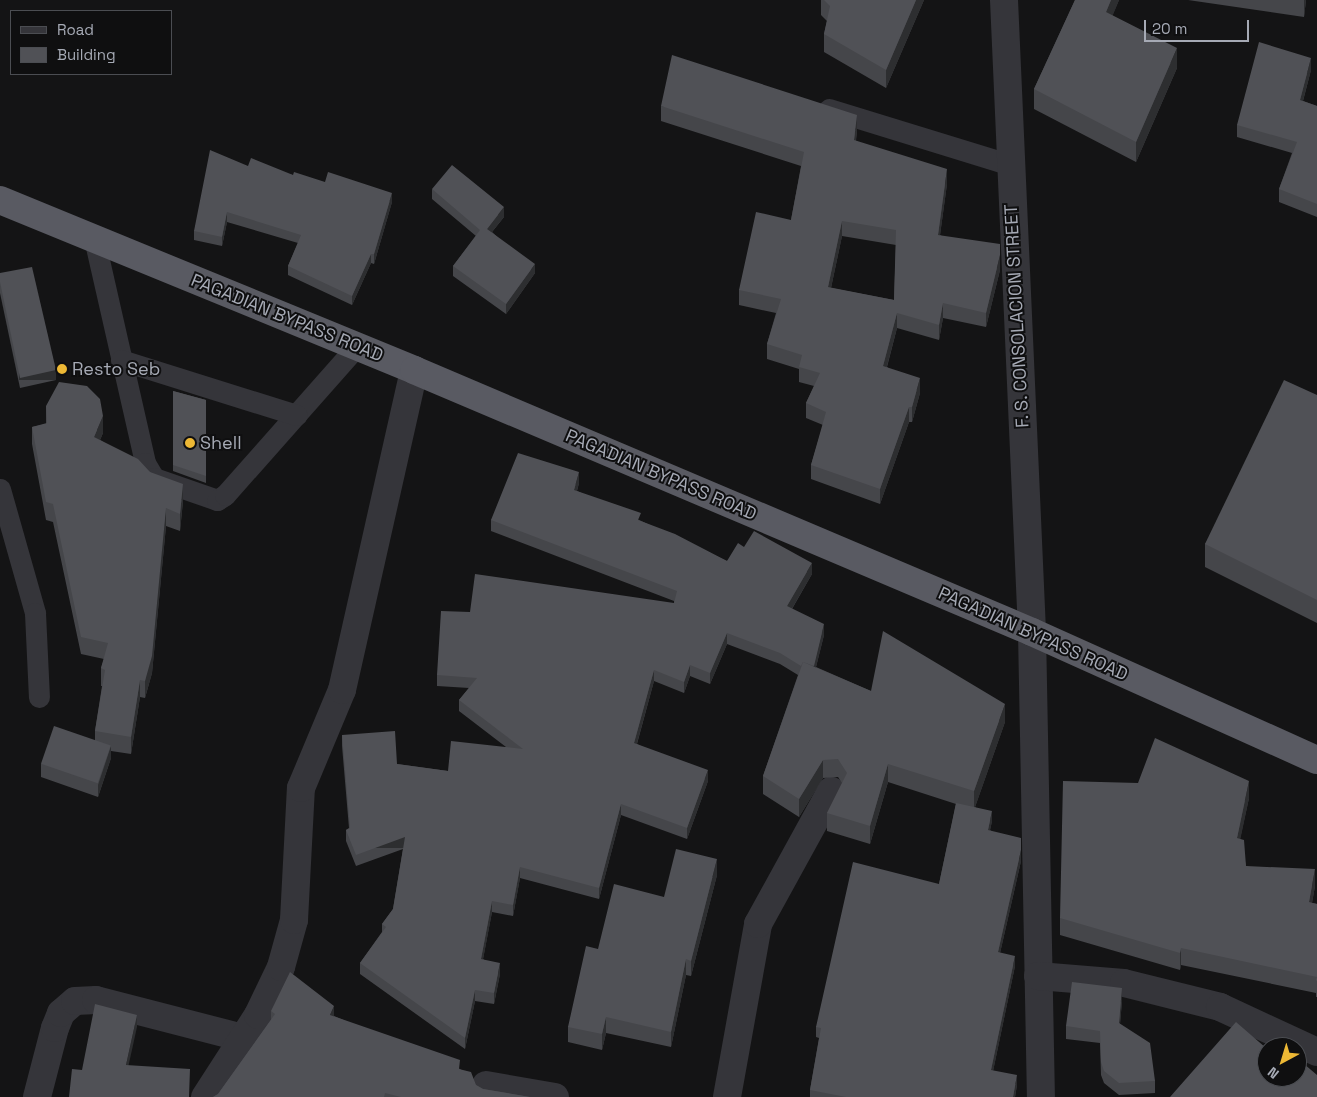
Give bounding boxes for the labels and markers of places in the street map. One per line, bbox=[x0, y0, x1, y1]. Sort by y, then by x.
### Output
place label: Resto Seb bbox=[72, 358, 160, 380]
marker: Resto Seb bbox=[56, 363, 68, 375]
place label: Shell bbox=[200, 432, 242, 454]
marker: Shell bbox=[184, 437, 196, 449]

